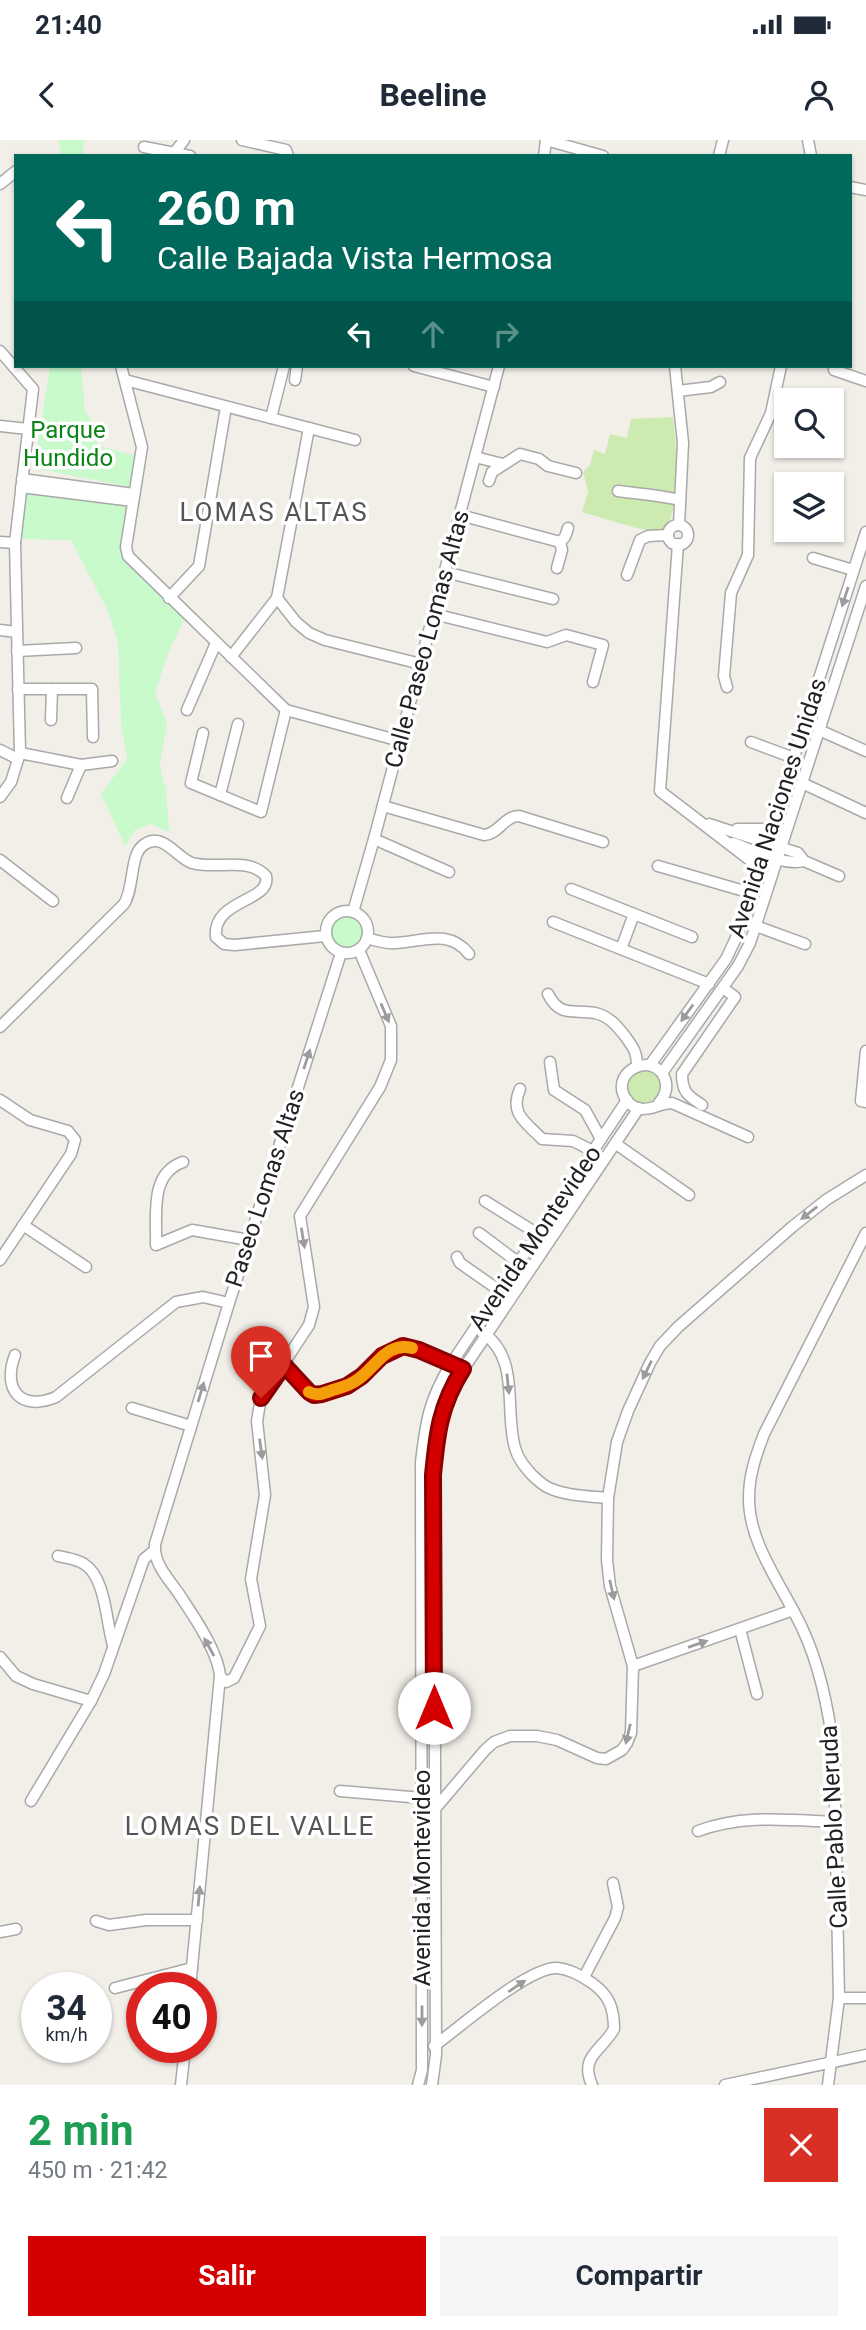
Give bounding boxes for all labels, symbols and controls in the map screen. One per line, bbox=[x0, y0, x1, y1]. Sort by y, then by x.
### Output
text: 21:40 bbox=[35, 10, 102, 40]
icon: back bbox=[28, 76, 66, 114]
text: Beeline bbox=[379, 76, 487, 114]
icon: person bbox=[800, 76, 838, 114]
text: 260 m bbox=[157, 180, 296, 237]
icon: left bbox=[42, 182, 133, 273]
text: Calle Bajada Vista Hermosa bbox=[157, 239, 553, 277]
icon: left bbox=[341, 315, 379, 353]
icon: ahead bbox=[414, 315, 452, 353]
icon: right bbox=[487, 315, 525, 353]
map controls bbox=[774, 388, 844, 542]
button: search bbox=[774, 388, 844, 458]
park label: Parque Hundido bbox=[23, 416, 113, 472]
button: layers bbox=[774, 472, 844, 542]
district label: LOMAS ALTAS bbox=[179, 497, 369, 527]
street label: Calle Paseo Lomas Altas bbox=[379, 507, 475, 771]
one-way arrow bbox=[839, 587, 850, 608]
street label: Avenida Naciones Unidas bbox=[722, 675, 832, 941]
one-way arrow bbox=[380, 1003, 391, 1024]
one-way arrow bbox=[681, 1004, 695, 1022]
one-way arrow bbox=[302, 1048, 313, 1069]
street label: Paseo Lomas Altas bbox=[220, 1085, 310, 1291]
street label: Avenida Montevideo bbox=[463, 1140, 607, 1336]
one-way arrow bbox=[801, 1205, 819, 1220]
one-way arrow bbox=[297, 1227, 308, 1249]
pin bbox=[231, 1326, 291, 1398]
icon: arrive bbox=[242, 1337, 280, 1375]
one-way arrow bbox=[641, 1360, 653, 1380]
one-way arrow bbox=[503, 1373, 514, 1395]
one-way arrow bbox=[197, 1382, 207, 1403]
one-way arrow bbox=[255, 1438, 266, 1460]
one-way arrow bbox=[607, 1579, 618, 1601]
one-way arrow bbox=[203, 1637, 215, 1657]
one-way arrow bbox=[687, 1638, 708, 1649]
position arrow bbox=[397, 1671, 471, 1745]
one-way arrow bbox=[623, 1723, 634, 1745]
street label: Calle Pablo Neruda bbox=[815, 1724, 853, 1930]
street label: Avenida Montevideo bbox=[408, 1770, 436, 1986]
district label: LOMAS DEL VALLE bbox=[125, 1811, 375, 1841]
one-way arrow bbox=[194, 1884, 205, 1906]
speed limit sign: 40 bbox=[126, 1972, 217, 2063]
one-way arrow bbox=[507, 1979, 527, 1992]
text: 34 bbox=[46, 1988, 87, 2029]
one-way arrow bbox=[416, 2005, 428, 2027]
text: km/h bbox=[45, 2024, 88, 2045]
text: 2 min bbox=[28, 2106, 134, 2155]
button: close bbox=[764, 2108, 838, 2182]
text: 450 m · 21:42 bbox=[28, 2157, 167, 2184]
button: Salir bbox=[28, 2236, 426, 2316]
button: Compartir bbox=[440, 2236, 838, 2316]

